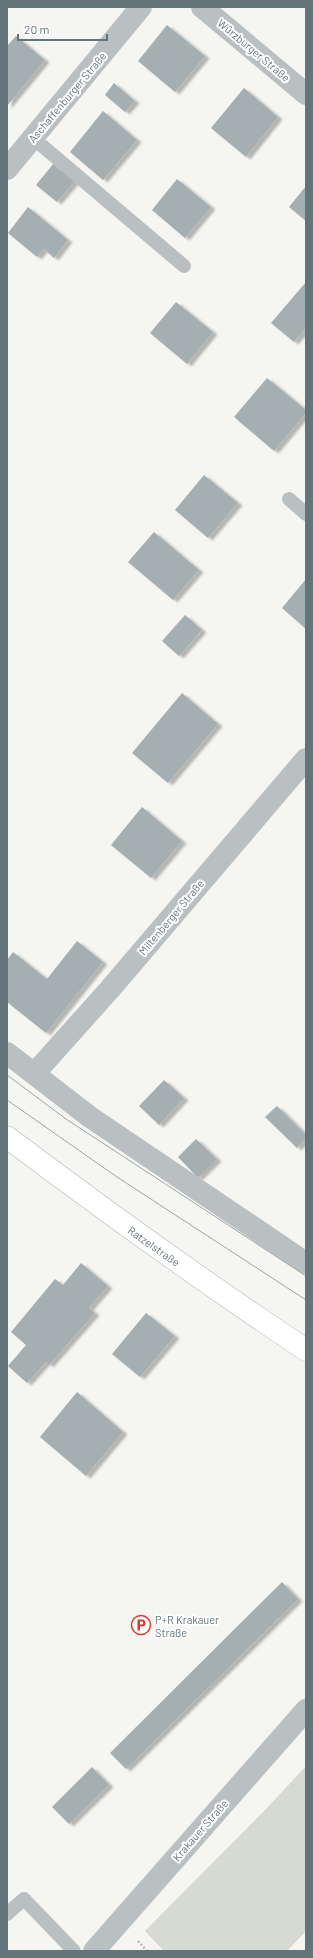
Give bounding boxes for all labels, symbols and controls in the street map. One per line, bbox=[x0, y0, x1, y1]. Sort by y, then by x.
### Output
scale bar bbox=[18, 16, 107, 42]
street label: Würzburger Straße bbox=[215, 16, 293, 84]
text: 20 m bbox=[24, 22, 50, 36]
street label: Aschaffenburger Straße bbox=[25, 49, 109, 145]
street label: Miltenberger Straße bbox=[136, 877, 206, 957]
street label: Ratzelstraße bbox=[125, 1223, 183, 1269]
place label: P+R Krakauer Straße bbox=[155, 1613, 219, 1639]
parking icon: P+R Krakauer Straße bbox=[130, 1614, 152, 1636]
street label: Krakauer Straße bbox=[170, 1796, 230, 1863]

